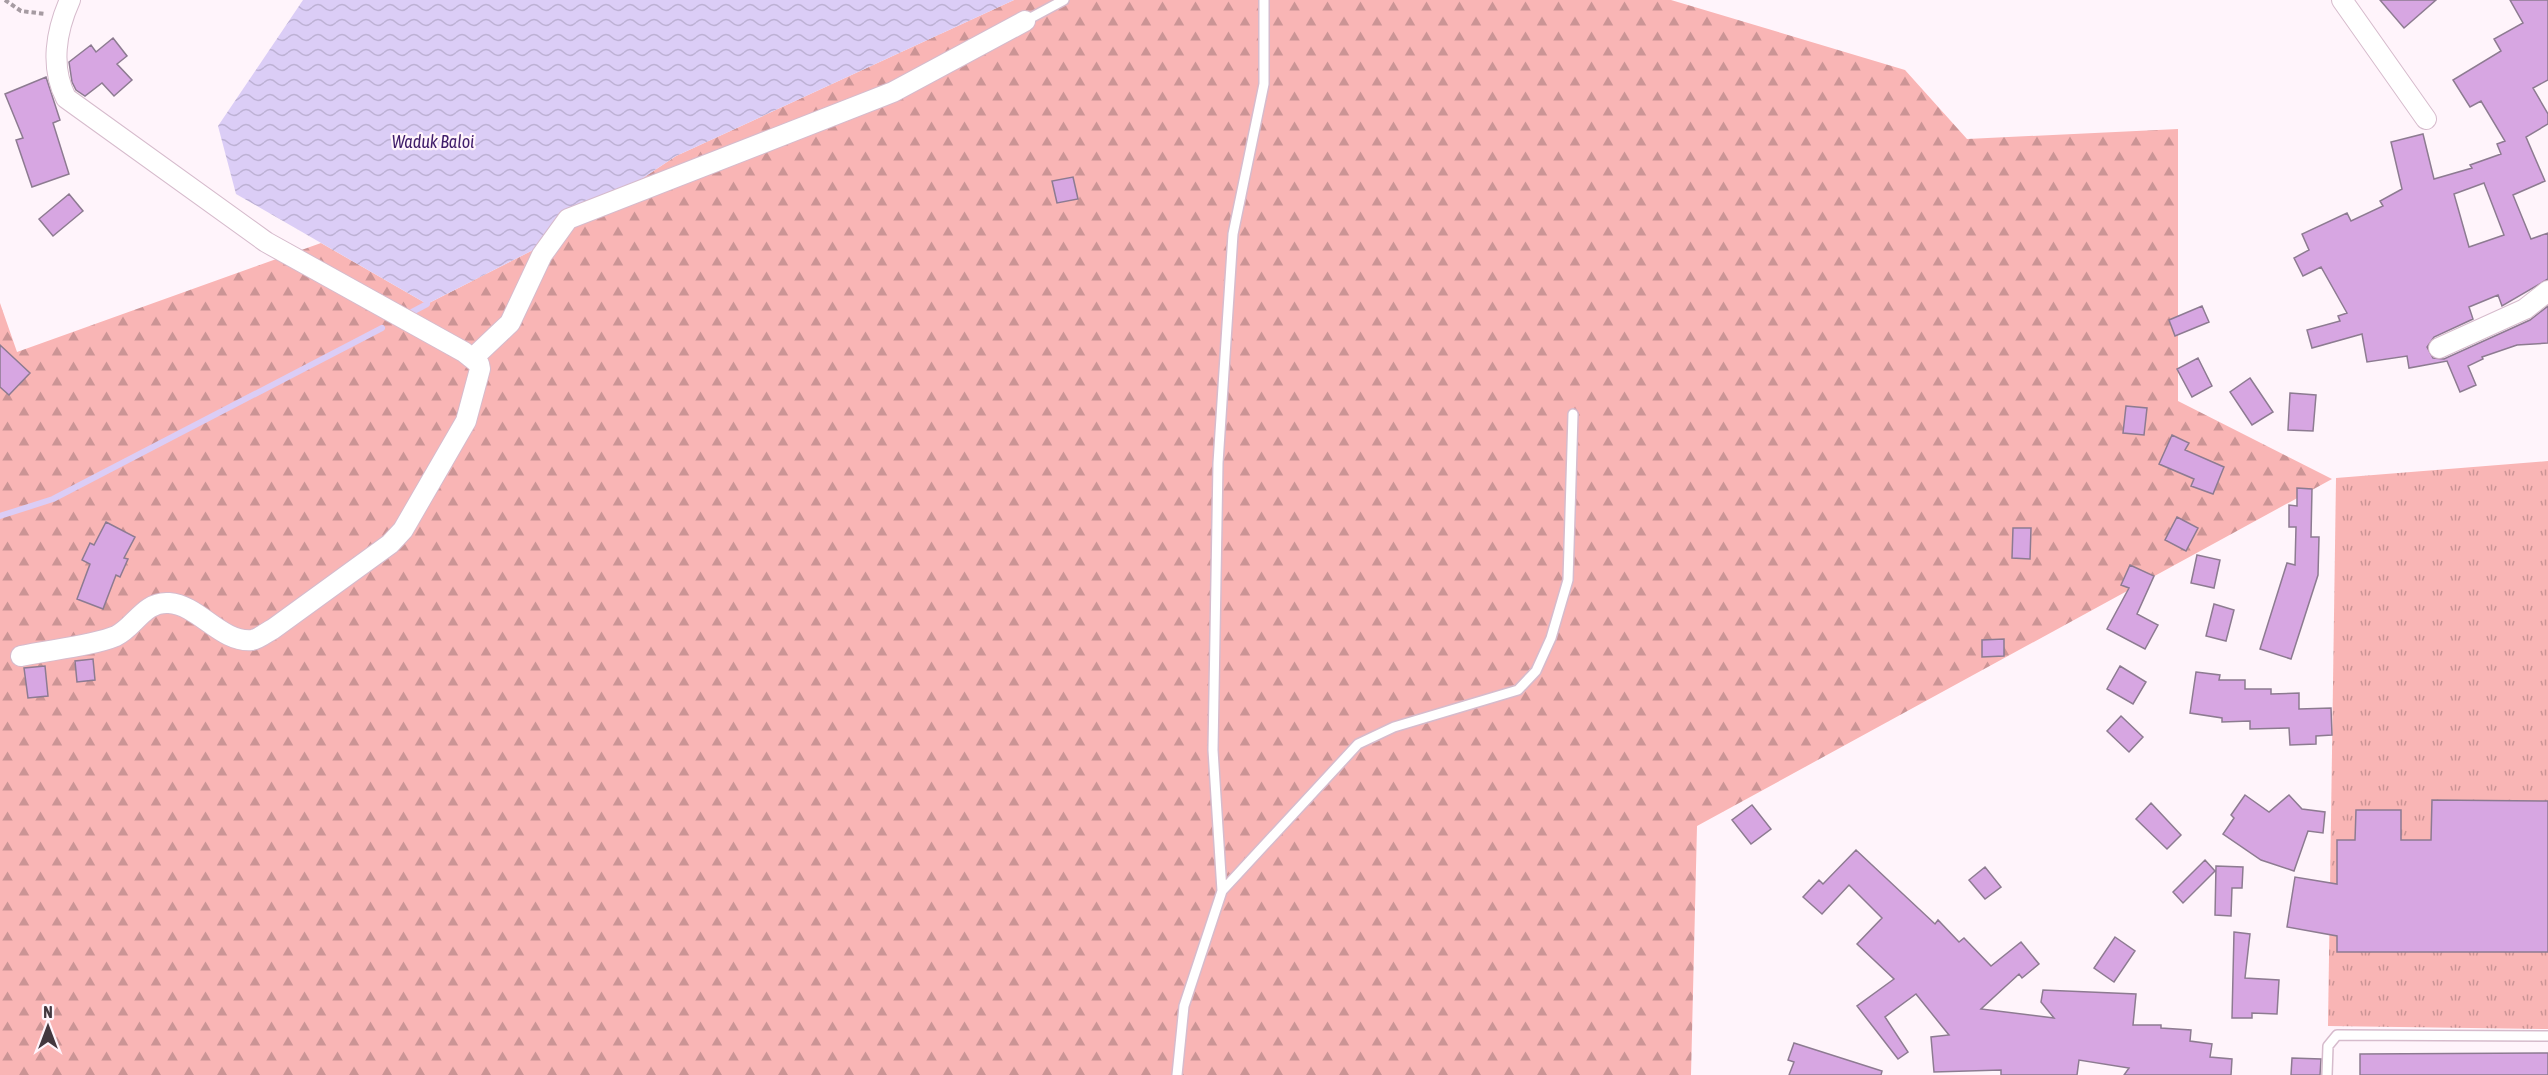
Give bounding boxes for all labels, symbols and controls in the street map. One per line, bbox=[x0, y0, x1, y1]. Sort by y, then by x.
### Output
water label: Waduk Baloi bbox=[392, 131, 474, 152]
north arrow bbox=[18, 997, 78, 1057]
text: N bbox=[43, 1003, 53, 1021]

